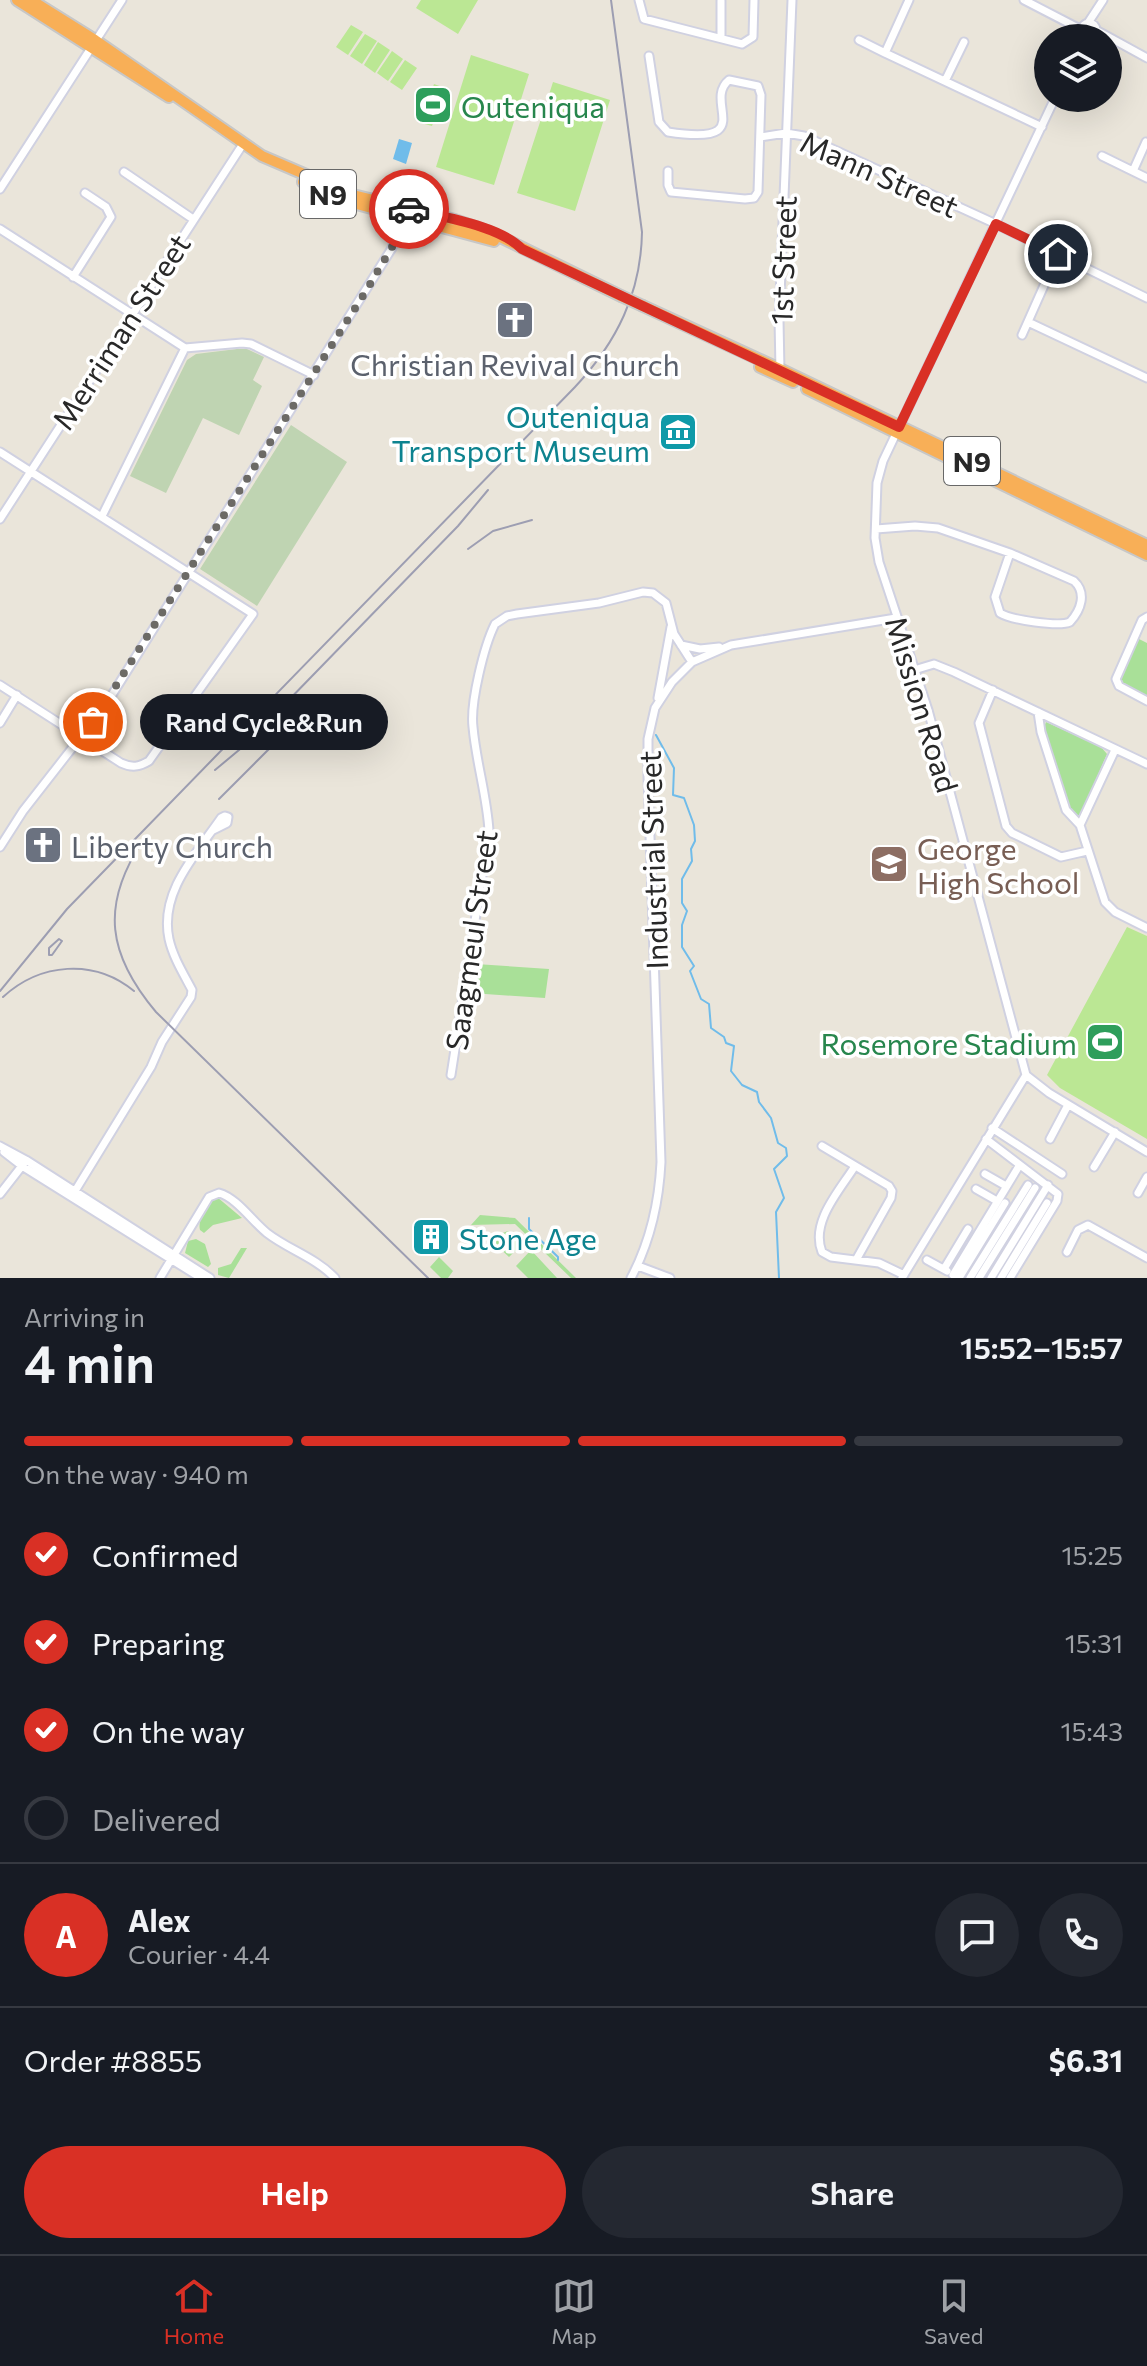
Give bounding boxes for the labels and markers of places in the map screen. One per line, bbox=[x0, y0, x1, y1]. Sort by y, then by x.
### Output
sports icon: Outeniqua bbox=[412, 84, 454, 126]
place label: Outeniqua bbox=[461, 87, 605, 124]
pin bbox=[1024, 220, 1092, 288]
church icon: Christian Revival Church bbox=[494, 299, 536, 341]
place label: Christian Revival Church bbox=[350, 345, 680, 382]
place label: Outeniqua Transport Museum bbox=[392, 397, 650, 468]
museum icon: Outeniqua Transport Museum bbox=[657, 411, 699, 453]
pin bbox=[59, 688, 127, 756]
callout: Rand Cycle&Run bbox=[141, 694, 389, 750]
church icon: Liberty Church bbox=[22, 824, 64, 866]
place label: Liberty Church bbox=[71, 827, 273, 864]
place label: George High School bbox=[917, 829, 1079, 900]
school or university icon: George High School bbox=[868, 843, 910, 885]
sports icon: Rosemore Stadium bbox=[1084, 1021, 1126, 1063]
place label: Rosemore Stadium bbox=[820, 1024, 1077, 1061]
building icon: Stone Age bbox=[410, 1216, 452, 1258]
place label: Stone Age bbox=[459, 1219, 597, 1256]

